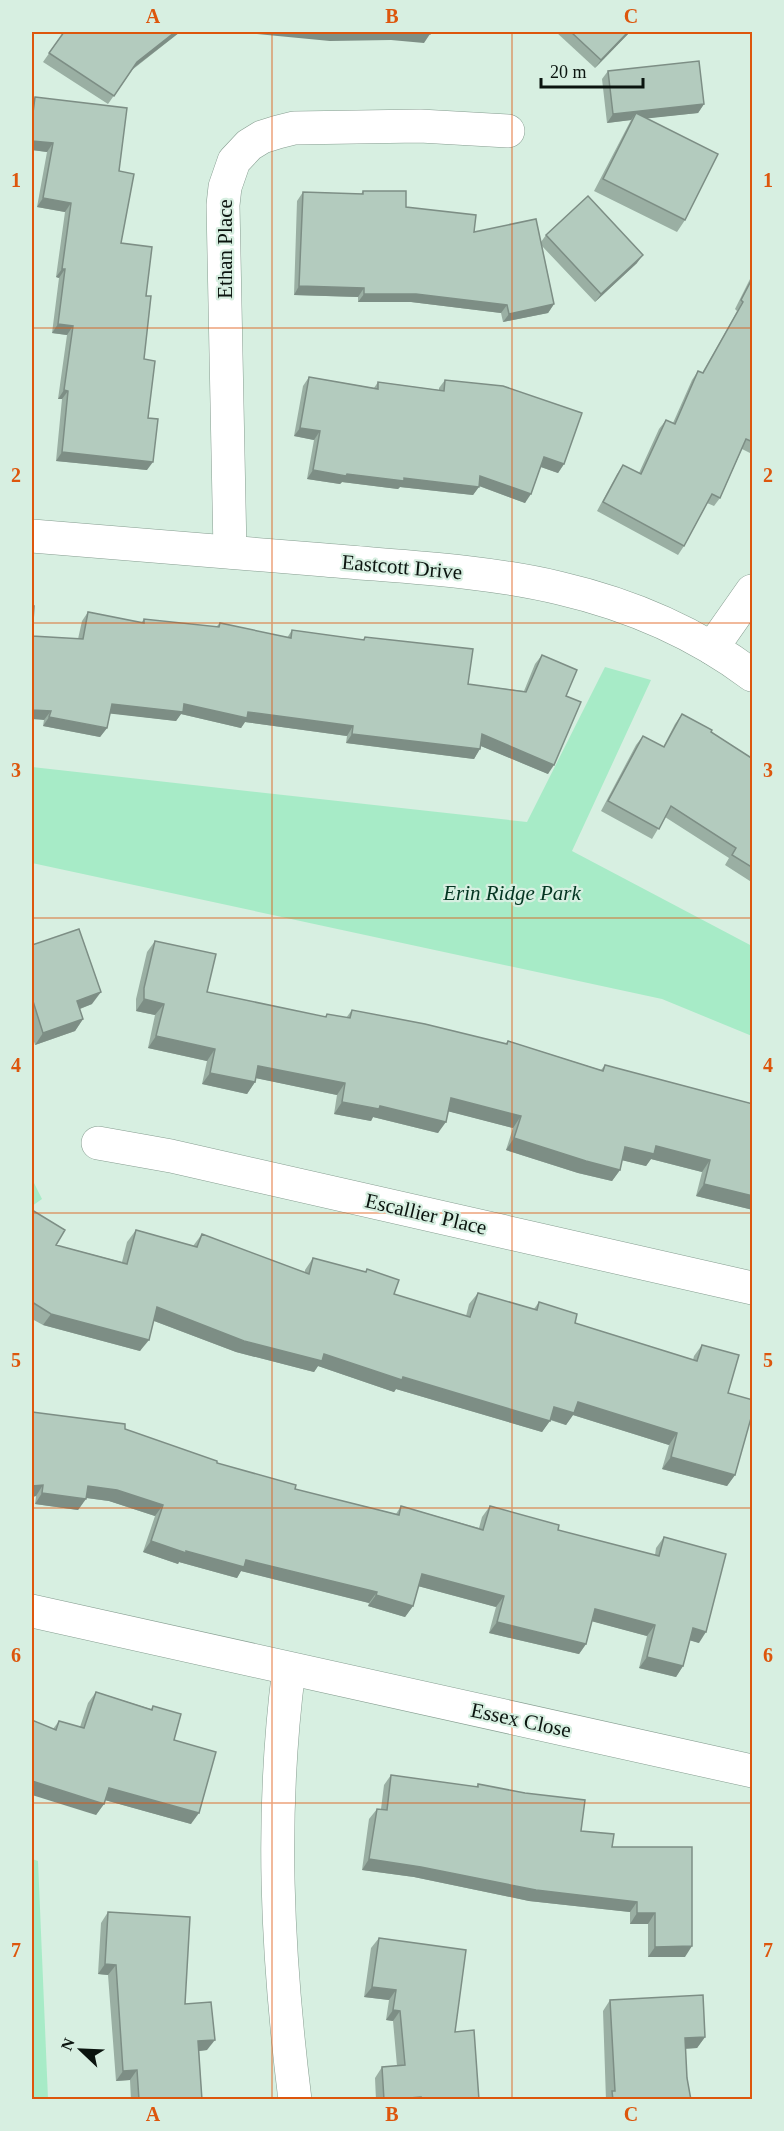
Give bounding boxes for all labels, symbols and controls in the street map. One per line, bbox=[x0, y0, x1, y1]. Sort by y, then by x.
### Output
text: A bbox=[146, 5, 161, 27]
text: B bbox=[385, 5, 399, 27]
text: C bbox=[624, 5, 638, 27]
scale bar bbox=[541, 51, 643, 89]
text: 20 m bbox=[550, 62, 587, 82]
text: 1 bbox=[11, 169, 21, 191]
text: 1 bbox=[763, 169, 773, 191]
street label: Ethan Place bbox=[213, 199, 237, 299]
text: 2 bbox=[11, 464, 21, 486]
text: 2 bbox=[763, 464, 773, 486]
street label: Eastcott Drive bbox=[341, 550, 463, 584]
text: 3 bbox=[11, 759, 21, 781]
text: 3 bbox=[763, 759, 773, 781]
park label: Erin Ridge Park bbox=[442, 881, 581, 905]
text: 4 bbox=[11, 1054, 21, 1076]
text: 4 bbox=[763, 1054, 773, 1076]
street label: Escallier Place bbox=[363, 1188, 489, 1240]
text: 5 bbox=[11, 1349, 21, 1371]
text: 5 bbox=[763, 1349, 773, 1371]
text: 6 bbox=[11, 1644, 21, 1666]
text: 6 bbox=[763, 1644, 773, 1666]
street label: Essex Close bbox=[469, 1698, 573, 1742]
text: 7 bbox=[11, 1939, 21, 1961]
text: 7 bbox=[763, 1939, 773, 1961]
north arrow bbox=[51, 2020, 111, 2080]
text: N bbox=[58, 2035, 78, 2053]
text: A bbox=[146, 2103, 161, 2125]
text: B bbox=[385, 2103, 399, 2125]
text: C bbox=[624, 2103, 638, 2125]

